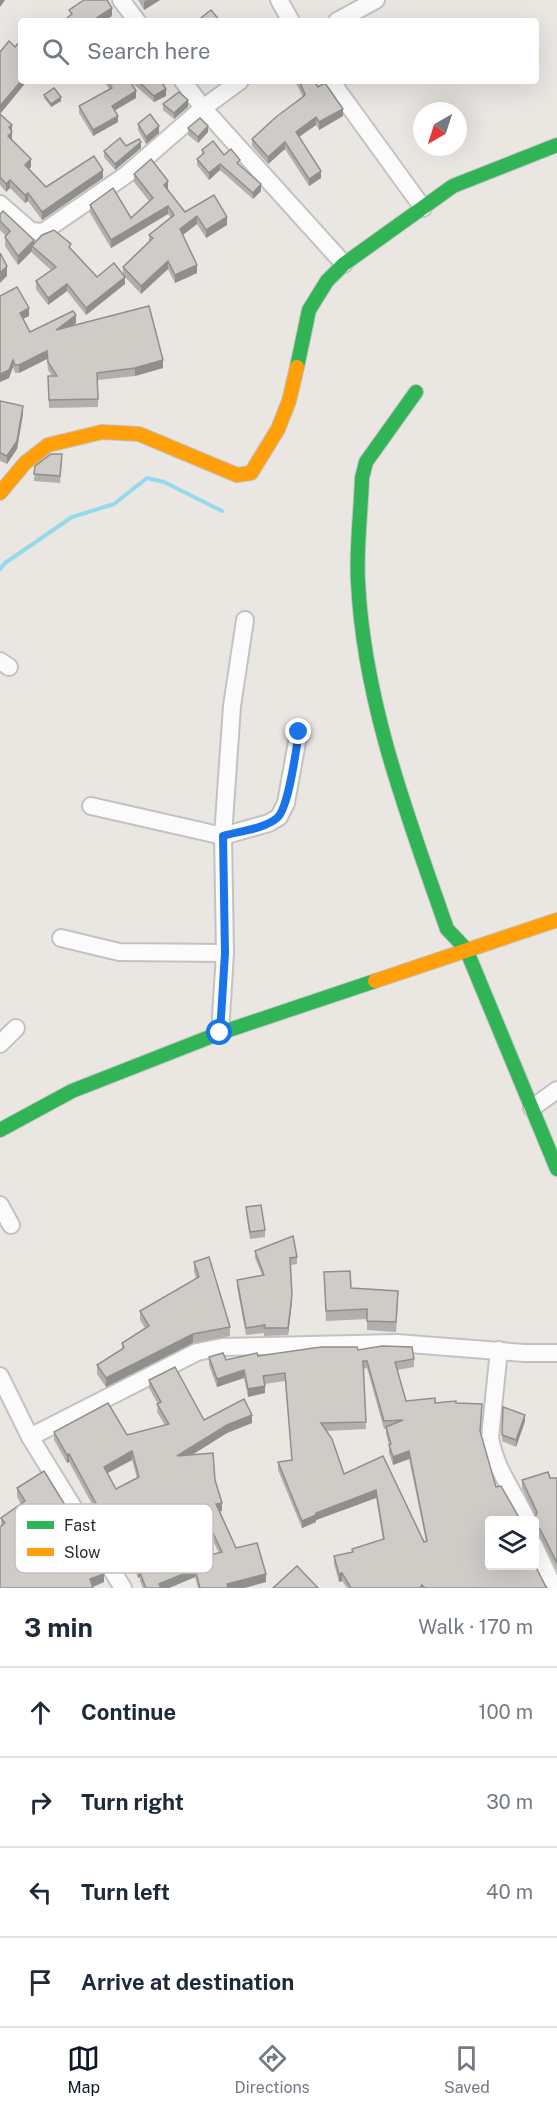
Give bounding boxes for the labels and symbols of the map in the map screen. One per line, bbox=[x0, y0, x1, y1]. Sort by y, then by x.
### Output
north arrow bbox=[413, 102, 467, 156]
route end bbox=[285, 718, 311, 744]
route start bbox=[206, 1019, 232, 1045]
legend bbox=[15, 1504, 213, 1573]
text: Fast bbox=[64, 1516, 96, 1535]
text: Slow bbox=[64, 1543, 101, 1562]

